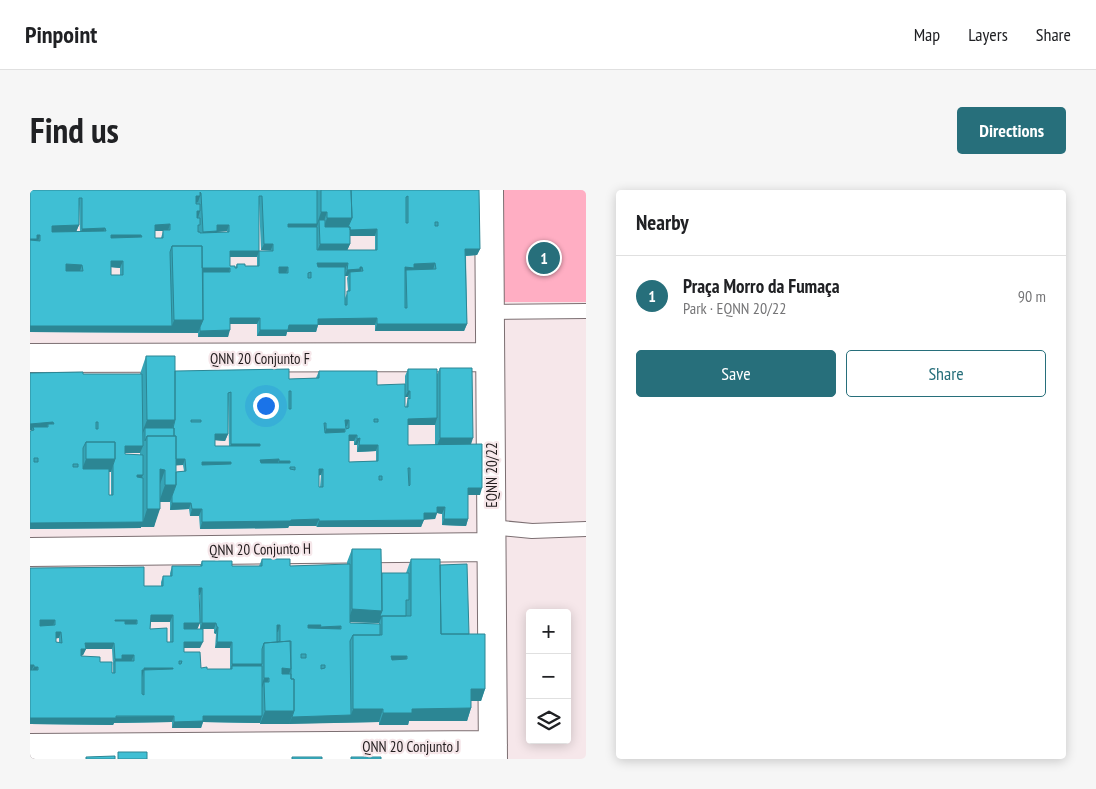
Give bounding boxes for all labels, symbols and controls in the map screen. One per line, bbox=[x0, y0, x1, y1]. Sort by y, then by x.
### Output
text: Pinpoint bbox=[25, 19, 97, 50]
text: Map bbox=[914, 23, 940, 46]
text: Layers bbox=[968, 23, 1008, 46]
text: Share bbox=[1036, 23, 1071, 46]
text: Find us bbox=[30, 107, 119, 153]
button: Directions bbox=[957, 107, 1066, 154]
text: Nearby bbox=[636, 209, 689, 236]
pin: 1 bbox=[528, 239, 560, 277]
text: Praça Morro da Fumaça bbox=[683, 274, 840, 298]
text: 1 bbox=[648, 286, 656, 306]
text: 90 m bbox=[1018, 286, 1046, 306]
text: Park · EQNN 20/22 bbox=[683, 298, 786, 318]
street label: QNN 20 Conjunto F bbox=[210, 349, 310, 368]
button: Save bbox=[636, 350, 836, 397]
button: Share bbox=[846, 350, 1046, 397]
your location bbox=[253, 393, 279, 419]
street label: EQNN 20/22 bbox=[482, 442, 501, 508]
street label: QNN 20 Conjunto H bbox=[209, 539, 311, 559]
map controls bbox=[526, 609, 571, 744]
button: + bbox=[526, 609, 571, 654]
button: − bbox=[526, 654, 571, 699]
button: layers bbox=[526, 699, 571, 744]
street label: QNN 20 Conjunto J bbox=[362, 737, 460, 756]

